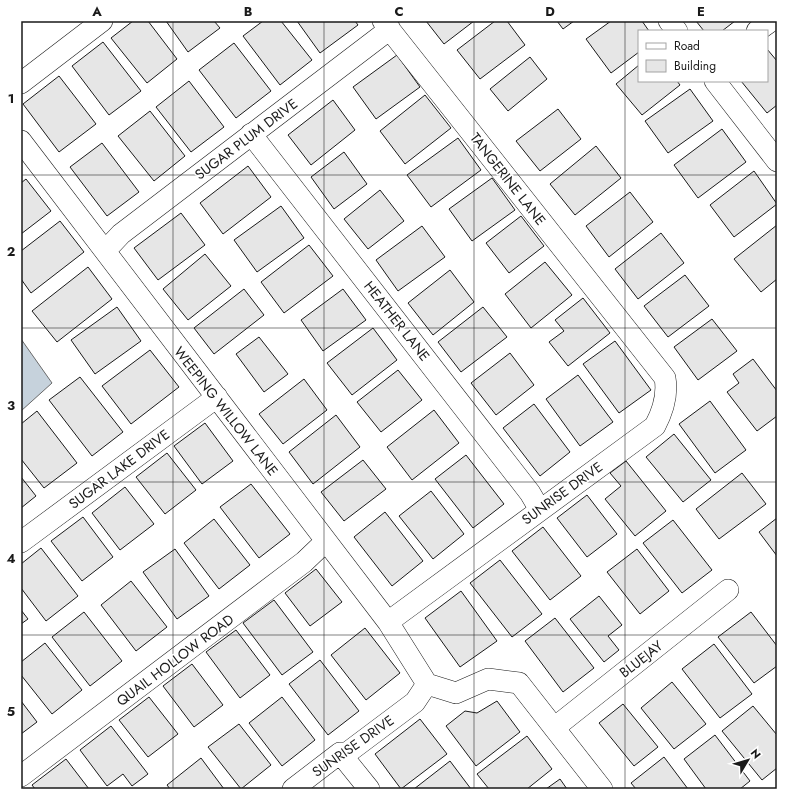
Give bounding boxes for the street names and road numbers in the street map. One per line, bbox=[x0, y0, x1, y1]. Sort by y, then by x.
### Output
street label: SUGAR PLUM DRIVE bbox=[190, 94, 302, 184]
street label: TANGERINE LANE bbox=[466, 129, 550, 229]
street label: HEATHER LANE bbox=[359, 277, 435, 365]
street label: WEEPING WILLOW LANE bbox=[169, 342, 283, 480]
street label: SUGAR LAKE DRIVE bbox=[64, 424, 174, 514]
street label: SUNRISE DRIVE bbox=[517, 457, 607, 529]
street label: QUAIL HOLLOW ROAD bbox=[112, 609, 238, 711]
street label: BLUEJAY bbox=[615, 636, 667, 682]
street label: SUNRISE DRIVE bbox=[308, 710, 398, 782]

